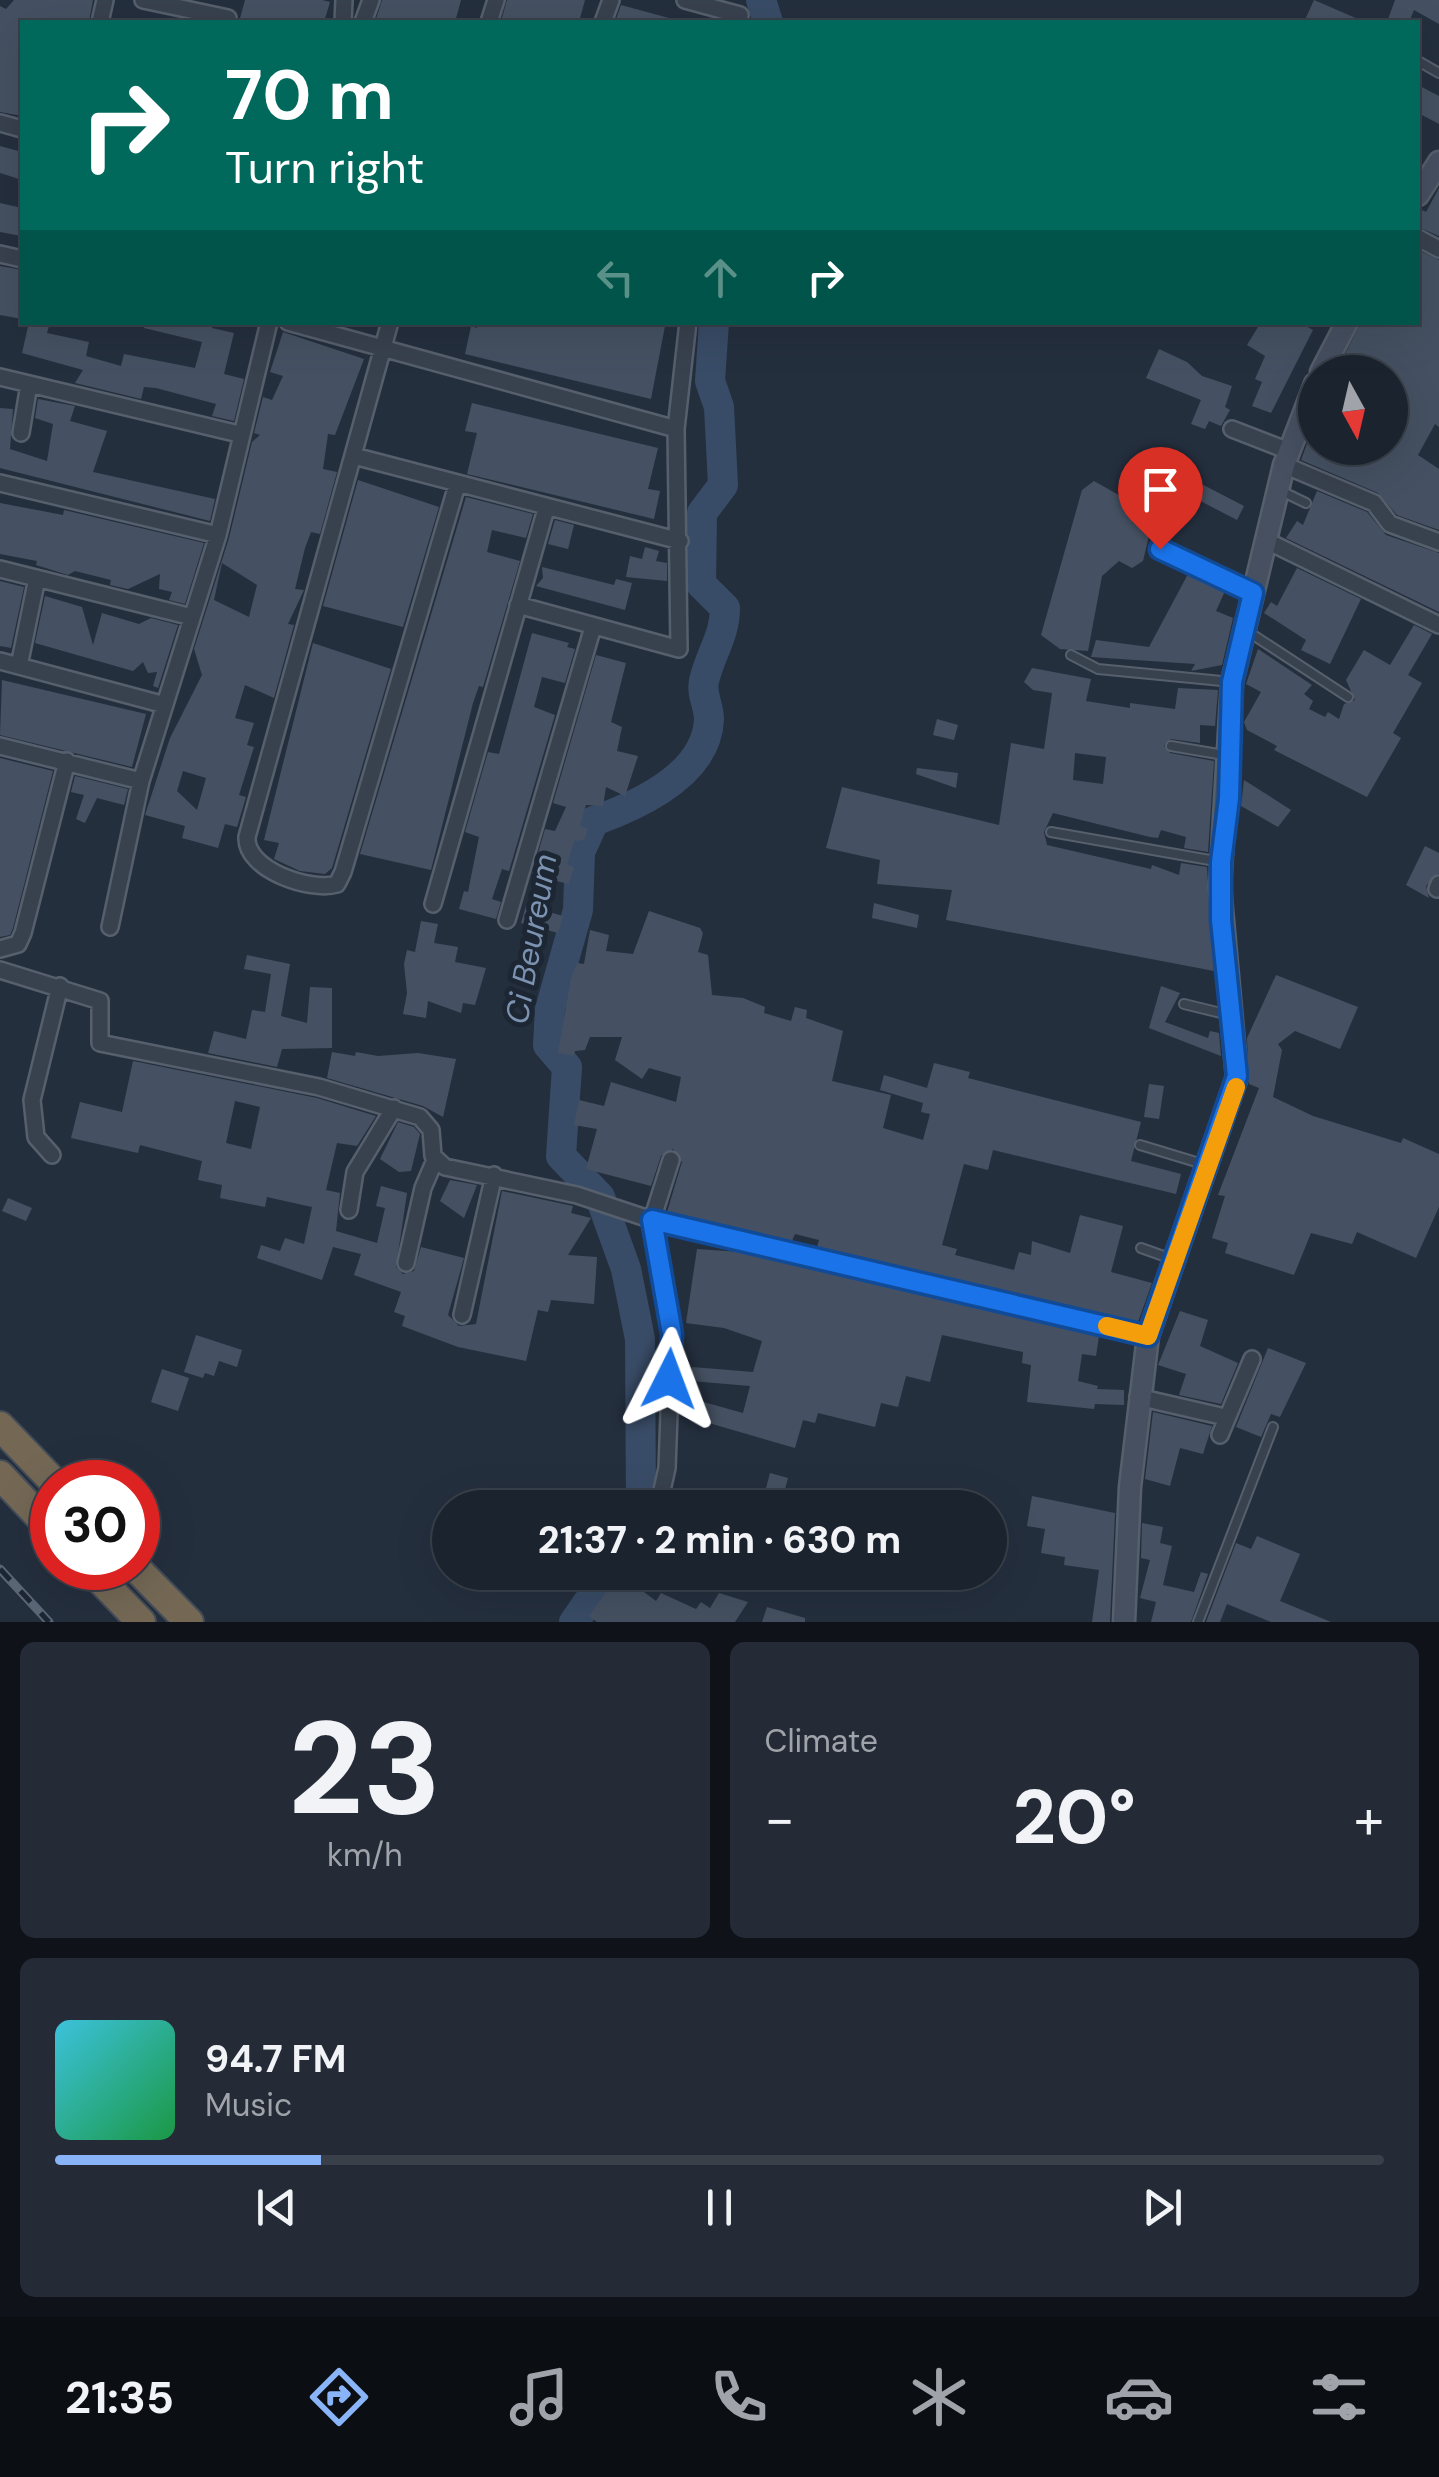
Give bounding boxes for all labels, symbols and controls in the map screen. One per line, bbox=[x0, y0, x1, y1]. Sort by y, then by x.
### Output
text: 70 m bbox=[225, 50, 394, 141]
icon: right bbox=[60, 60, 190, 190]
text: Turn right bbox=[225, 138, 424, 197]
icon: left bbox=[588, 250, 643, 305]
icon: ahead bbox=[693, 250, 748, 305]
icon: right bbox=[798, 250, 853, 305]
north arrow bbox=[1298, 355, 1408, 465]
map controls bbox=[1298, 355, 1408, 465]
pin bbox=[1118, 447, 1203, 550]
icon: arrive bbox=[1133, 462, 1188, 517]
water label: Ci Beureum bbox=[495, 851, 567, 1027]
position arrow bbox=[617, 1327, 721, 1431]
speed limit sign: 30 bbox=[30, 1460, 160, 1590]
text: 21:37 · 2 min · 630 m bbox=[538, 1515, 901, 1565]
text: 23 bbox=[288, 1684, 441, 1853]
text: Climate bbox=[765, 1720, 878, 1762]
text: 20° bbox=[1013, 1769, 1136, 1866]
text: − bbox=[765, 1783, 795, 1855]
text: + bbox=[1354, 1783, 1384, 1855]
text: km/h bbox=[327, 1834, 403, 1876]
text: 94.7 FM bbox=[205, 2034, 346, 2084]
text: Music bbox=[205, 2084, 292, 2126]
icon: previous bbox=[249, 2180, 304, 2235]
icon: pause bbox=[692, 2180, 747, 2235]
icon: next bbox=[1135, 2180, 1190, 2235]
icon: directions bbox=[304, 2362, 374, 2432]
icon: music bbox=[504, 2362, 574, 2432]
icon: phone bbox=[704, 2362, 774, 2432]
icon: climate bbox=[904, 2362, 974, 2432]
icon: car bbox=[1104, 2362, 1174, 2432]
icon: filters bbox=[1304, 2362, 1374, 2432]
text: 21:35 bbox=[65, 2368, 174, 2427]

